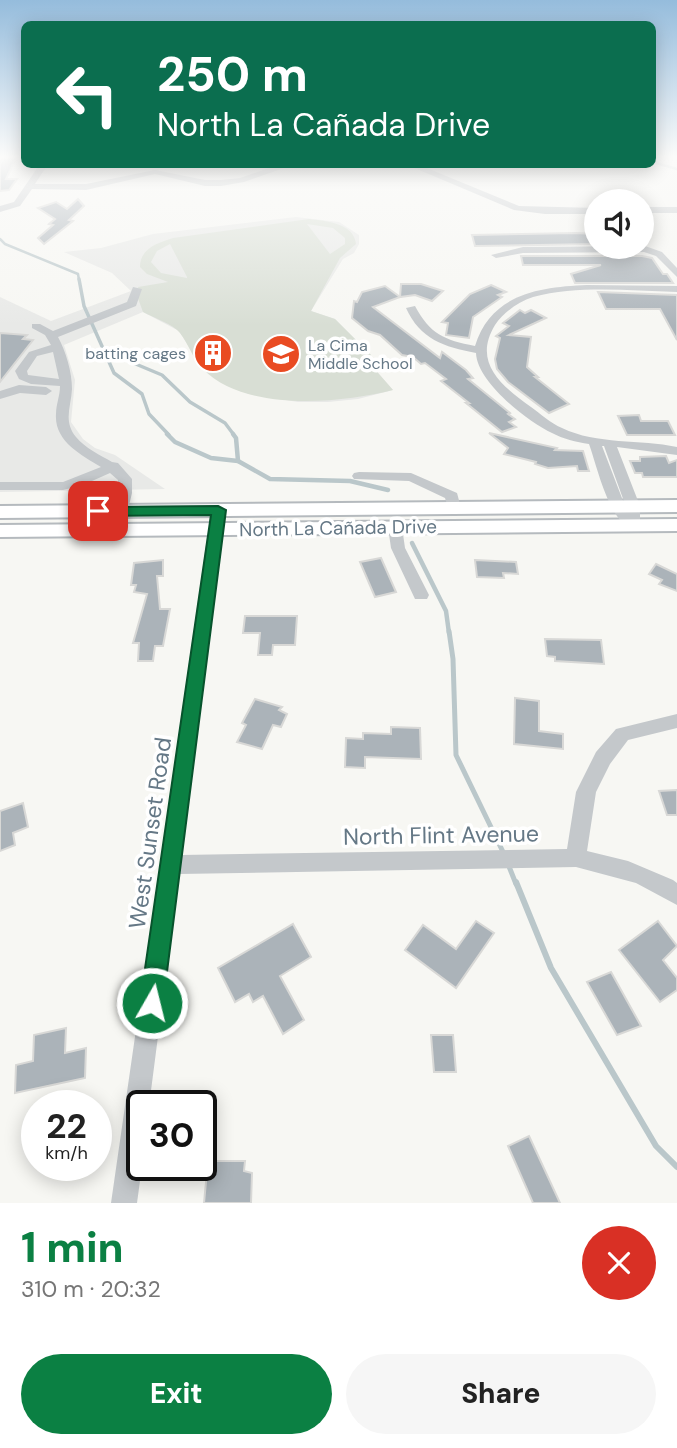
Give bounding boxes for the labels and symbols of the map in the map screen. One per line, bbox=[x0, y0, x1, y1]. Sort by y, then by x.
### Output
building icon: batting cages bbox=[192, 332, 234, 374]
school or university icon: La Cima Middle School bbox=[260, 333, 302, 375]
place label: La Cima Middle School bbox=[308, 335, 412, 374]
place label: batting cages bbox=[85, 343, 186, 364]
pin bbox=[68, 481, 128, 541]
street label: North La Cañada Drive bbox=[239, 514, 437, 542]
street label: West Sunset Road bbox=[122, 735, 178, 931]
street label: North Flint Avenue bbox=[343, 818, 539, 852]
position arrow bbox=[115, 966, 189, 1040]
speed limit sign: 30 bbox=[126, 1090, 217, 1181]

